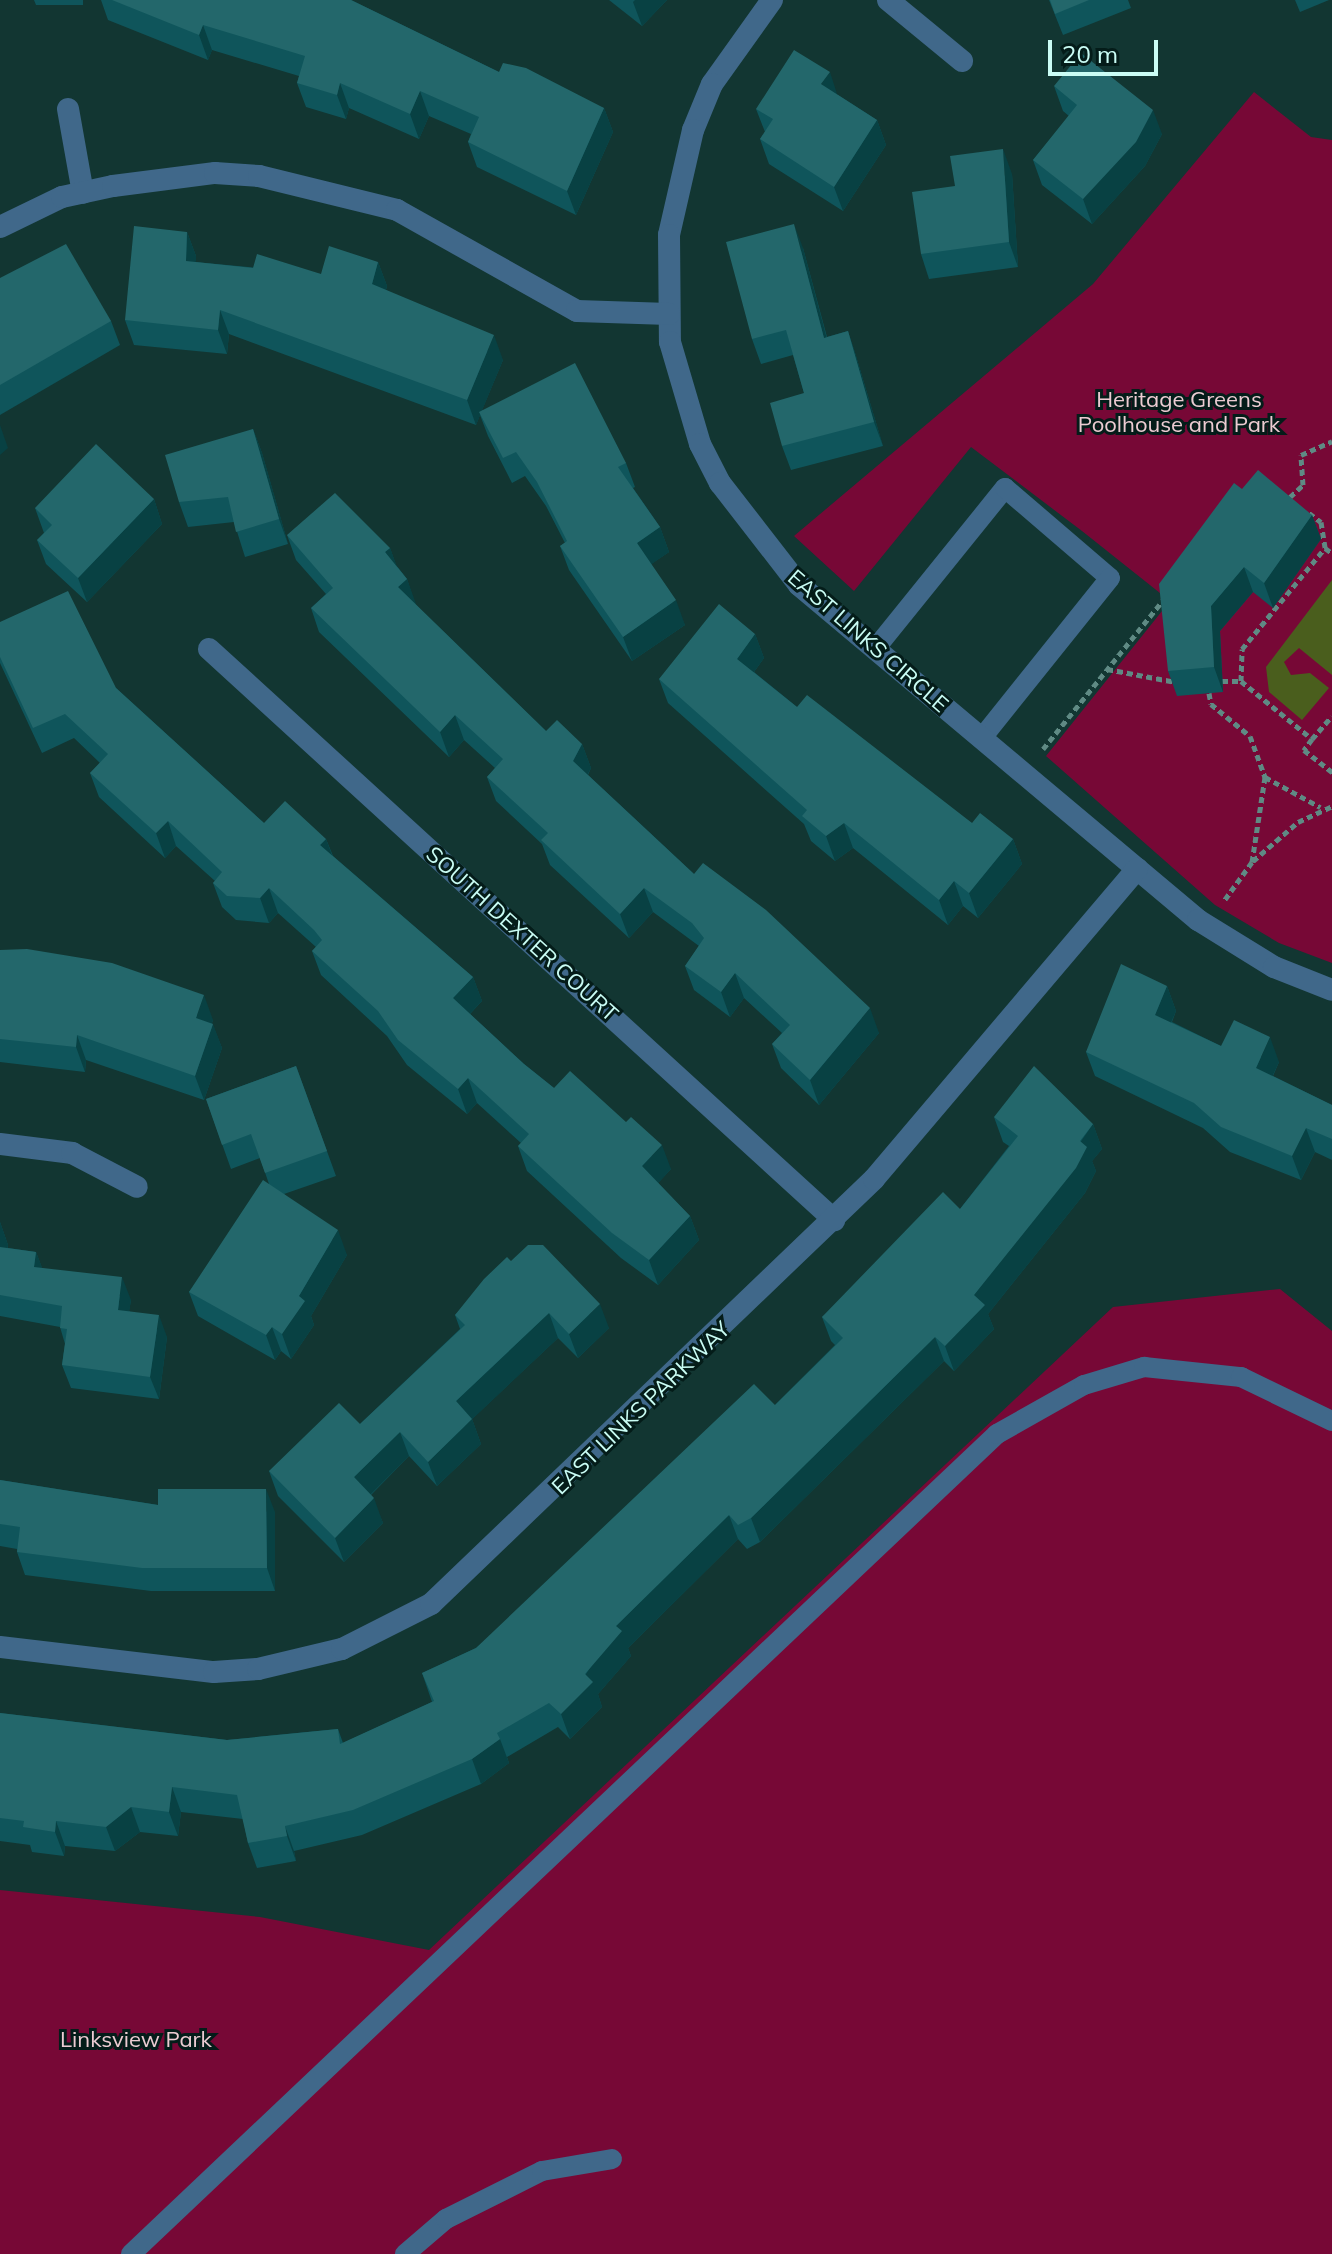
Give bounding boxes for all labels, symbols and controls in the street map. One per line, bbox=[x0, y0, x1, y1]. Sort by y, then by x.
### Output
scale bar bbox=[1052, 24, 1162, 74]
text: 20 m bbox=[1062, 39, 1118, 69]
park label: Heritage Greens Poolhouse and Park bbox=[1078, 386, 1280, 438]
street label: EAST LINKS CIRCLE bbox=[782, 564, 954, 718]
street label: SOUTH DEXTER COURT bbox=[421, 841, 623, 1027]
street label: EAST LINKS PARKWAY bbox=[547, 1316, 735, 1500]
park label: Linksview Park bbox=[60, 2027, 212, 2053]

